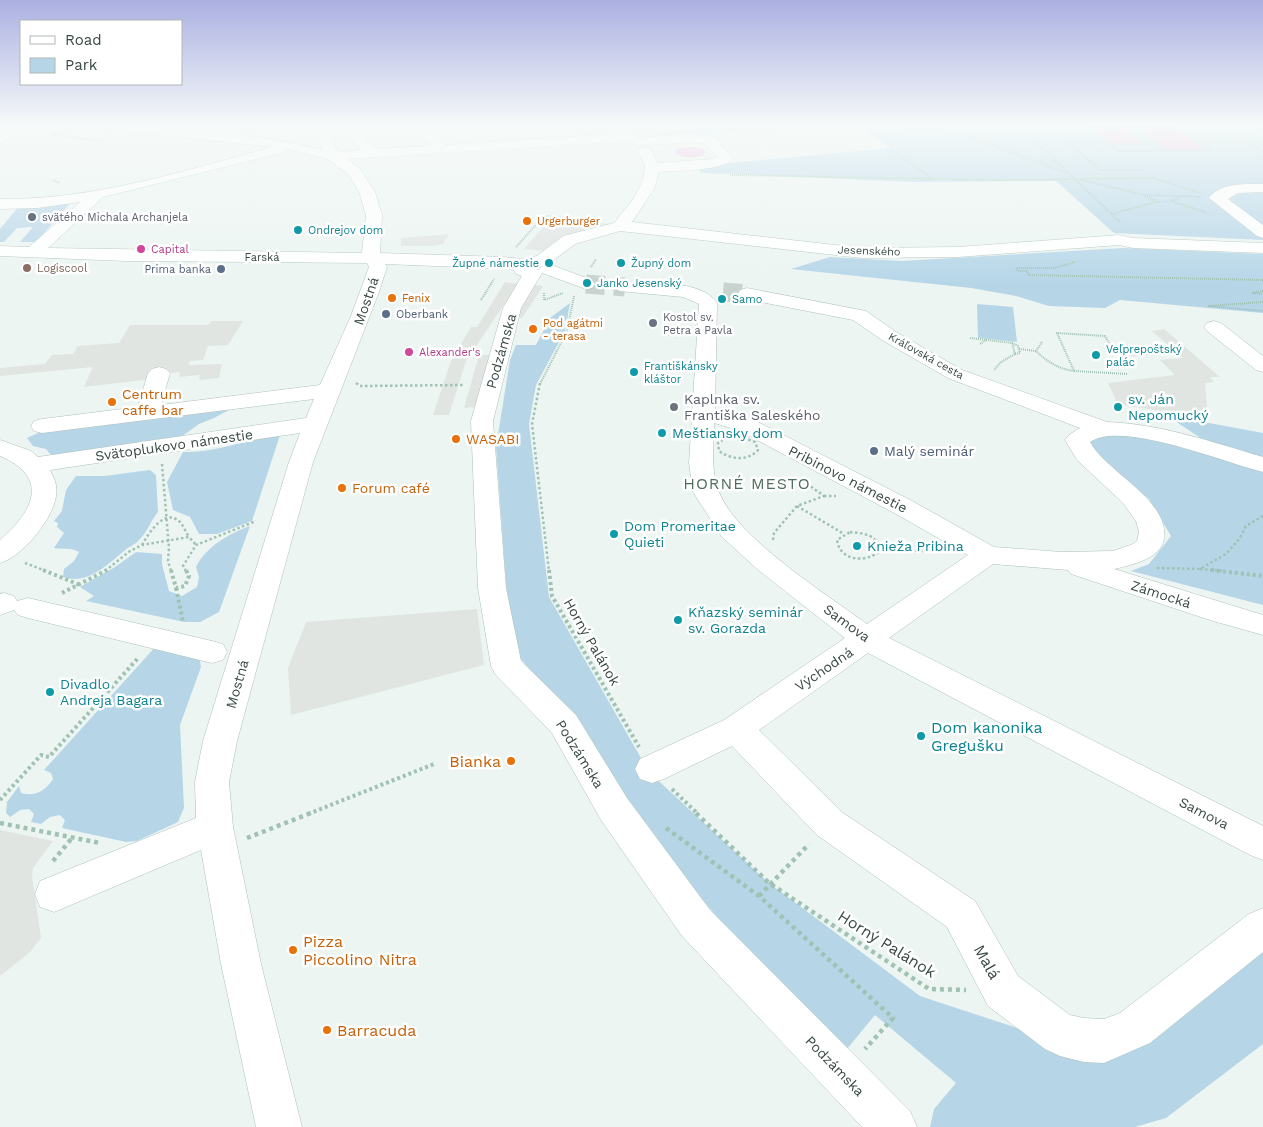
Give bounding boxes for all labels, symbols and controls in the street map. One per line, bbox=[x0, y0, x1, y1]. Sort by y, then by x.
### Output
legend bbox=[20, 20, 182, 85]
text: Road bbox=[65, 31, 102, 49]
text: Park bbox=[65, 56, 98, 74]
marker: svätého Michala Archanjela bbox=[26, 211, 38, 223]
place label: svätého Michala Archanjela bbox=[42, 211, 188, 224]
marker: Urgerburger bbox=[521, 215, 533, 227]
place label: Urgerburger bbox=[537, 215, 601, 228]
marker: Ondrejov dom bbox=[292, 224, 304, 236]
place label: Ondrejov dom bbox=[308, 224, 383, 237]
marker: Capital bbox=[135, 243, 147, 255]
place label: Capital bbox=[151, 243, 189, 256]
street label: Jesenského bbox=[837, 243, 901, 259]
street label: Farská bbox=[245, 251, 279, 264]
place label: Župné námestie bbox=[452, 256, 539, 270]
place label: Župný dom bbox=[631, 256, 691, 270]
marker: Župné námestie bbox=[543, 257, 555, 269]
marker: Župný dom bbox=[615, 257, 627, 269]
marker: Logiscool bbox=[21, 262, 33, 274]
place label: Logiscool bbox=[37, 262, 88, 275]
place label: Prima banka bbox=[144, 263, 211, 276]
marker: Prima banka bbox=[215, 263, 227, 275]
street label: Mostná bbox=[350, 275, 382, 327]
marker: Janko Jesenský bbox=[581, 277, 593, 289]
place label: Janko Jesenský bbox=[597, 277, 682, 290]
marker: Fenix bbox=[386, 292, 398, 304]
place label: Fenix bbox=[402, 292, 430, 305]
marker: Samo bbox=[716, 293, 728, 305]
place label: Samo bbox=[732, 293, 762, 306]
marker: Oberbank bbox=[380, 308, 392, 320]
place label: Oberbank bbox=[396, 308, 448, 321]
place label: Kostol sv. Petra a Pavla bbox=[663, 311, 732, 337]
street label: Podzámska bbox=[483, 312, 519, 390]
place label: Pod agátmi - terasa bbox=[543, 317, 603, 343]
marker: Kostol sv. Petra a Pavla bbox=[647, 317, 659, 329]
marker: Pod agátmi - terasa bbox=[527, 323, 539, 335]
street label: Kráľovská cesta bbox=[886, 330, 966, 382]
place label: Veľprepoštský palác bbox=[1106, 343, 1182, 369]
marker: Alexander's bbox=[403, 346, 415, 358]
place label: Alexander's bbox=[419, 346, 481, 359]
marker: Veľprepoštský palác bbox=[1090, 349, 1102, 361]
place label: Františkánsky kláštor bbox=[644, 360, 718, 386]
marker: Františkánsky kláštor bbox=[628, 366, 640, 378]
place label: Centrum caffe bar bbox=[122, 386, 184, 418]
place label: Kaplnka sv. Františka Saleského bbox=[684, 391, 820, 423]
place label: sv. Ján Nepomucký bbox=[1128, 391, 1209, 423]
marker: Centrum caffe bar bbox=[106, 396, 118, 408]
marker: Kaplnka sv. Františka Saleského bbox=[668, 401, 680, 413]
marker: sv. Ján Nepomucký bbox=[1112, 401, 1124, 413]
place label: Meštiansky dom bbox=[672, 425, 783, 441]
street label: Svätoplukovo námestie bbox=[94, 426, 254, 464]
marker: Meštiansky dom bbox=[656, 427, 668, 439]
place label: WASABI bbox=[466, 431, 519, 447]
marker: WASABI bbox=[450, 433, 462, 445]
street label: Pribinovo námestie bbox=[786, 442, 910, 516]
place label: Malý seminár bbox=[884, 443, 974, 459]
marker: Malý seminár bbox=[868, 445, 880, 457]
district label: HORNÉ MESTO bbox=[683, 474, 811, 493]
place label: Forum café bbox=[352, 480, 430, 496]
marker: Forum café bbox=[336, 482, 348, 494]
place label: Dom Promeritae Quieti bbox=[624, 518, 736, 550]
marker: Dom Promeritae Quieti bbox=[608, 528, 620, 540]
place label: Knieža Pribina bbox=[867, 538, 964, 554]
marker: Knieža Pribina bbox=[851, 540, 863, 552]
street label: Zámocká bbox=[1129, 577, 1193, 611]
street label: Horný Palánok bbox=[561, 596, 623, 689]
street label: Samova bbox=[821, 601, 873, 645]
place label: Kňazský seminár sv. Gorazda bbox=[688, 604, 803, 636]
marker: Kňazský seminár sv. Gorazda bbox=[672, 614, 684, 626]
street label: Východná bbox=[792, 644, 856, 694]
street label: Mostná bbox=[222, 658, 252, 710]
place label: Divadlo Andreja Bagara bbox=[60, 676, 162, 708]
marker: Divadlo Andreja Bagara bbox=[44, 686, 56, 698]
street label: Podzámska bbox=[553, 717, 607, 791]
place label: Dom kanonika Gregušku bbox=[931, 718, 1042, 755]
marker: Dom kanonika Gregušku bbox=[915, 730, 927, 742]
place label: Bianka bbox=[449, 752, 501, 771]
marker: Bianka bbox=[505, 755, 517, 767]
street label: Samova bbox=[1177, 794, 1232, 832]
street label: Horný Palánok bbox=[834, 906, 940, 982]
place label: Pizza Piccolino Nitra bbox=[303, 932, 417, 969]
street label: Malá bbox=[970, 941, 1004, 983]
marker: Pizza Piccolino Nitra bbox=[287, 944, 299, 956]
place label: Barracuda bbox=[337, 1021, 416, 1040]
marker: Barracuda bbox=[321, 1024, 333, 1036]
street label: Podzámska bbox=[802, 1033, 868, 1099]

